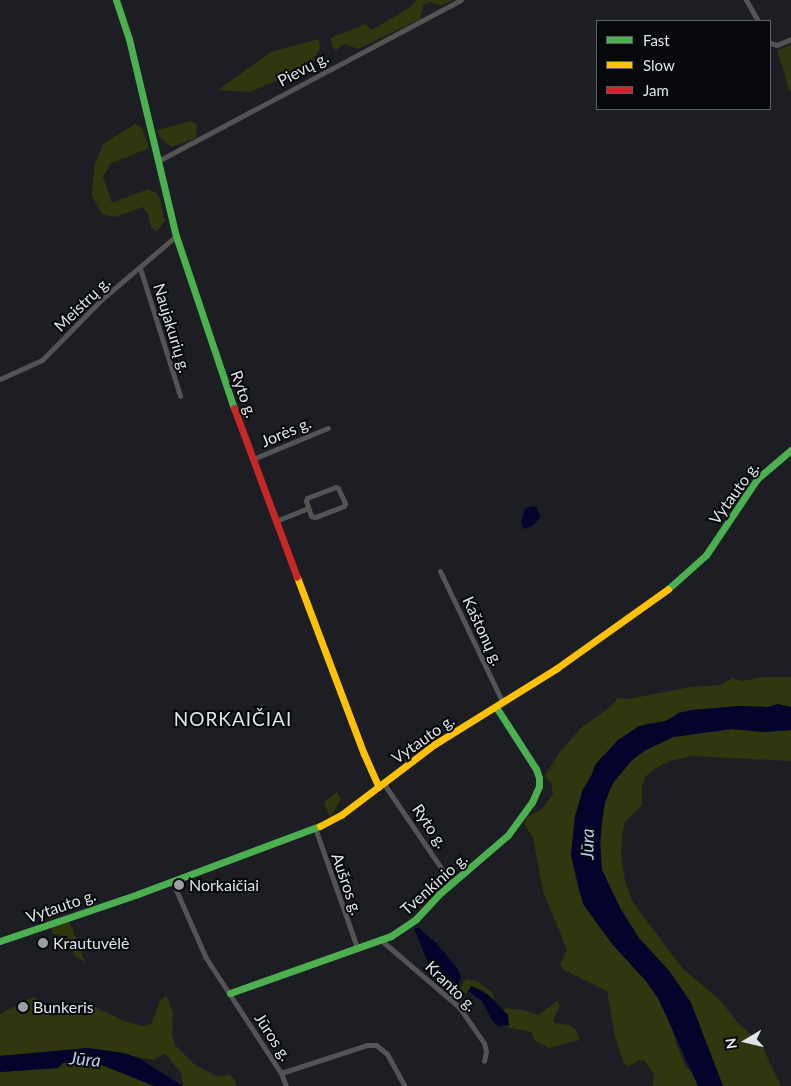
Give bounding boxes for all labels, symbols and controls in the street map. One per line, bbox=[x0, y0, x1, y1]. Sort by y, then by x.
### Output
legend bbox=[596, 20, 771, 110]
text: Fast bbox=[643, 31, 670, 49]
street label: Pievų g. bbox=[274, 48, 332, 90]
text: Slow bbox=[643, 56, 675, 74]
text: Jam bbox=[643, 81, 669, 99]
street label: Meistrų g. bbox=[50, 273, 114, 335]
street label: Naujakurių g. bbox=[149, 281, 195, 375]
street label: Ryto g. bbox=[227, 368, 261, 420]
street label: Jorės g. bbox=[258, 413, 314, 451]
street label: Vytauto g. bbox=[705, 458, 763, 528]
street label: Kaštonų g. bbox=[459, 593, 507, 669]
district label: NORKAIČIAI bbox=[172, 708, 294, 730]
street label: Vytauto g. bbox=[388, 710, 458, 768]
street label: Ryto g. bbox=[408, 800, 452, 852]
water label: Jūra bbox=[576, 828, 598, 860]
street label: Tvenkinio g. bbox=[397, 849, 471, 919]
street label: Aušros g. bbox=[327, 851, 367, 917]
place label: Norkaičiai bbox=[189, 875, 259, 895]
marker: Norkaičiai bbox=[173, 879, 185, 891]
street label: Vytauto g. bbox=[24, 885, 98, 927]
place label: Krautuvėlė bbox=[53, 933, 130, 953]
marker: Krautuvėlė bbox=[37, 937, 49, 949]
street label: Kranto g. bbox=[421, 957, 481, 1015]
place label: Bunkeris bbox=[33, 997, 94, 1017]
marker: Bunkeris bbox=[17, 1001, 29, 1013]
street label: Jūros g. bbox=[250, 1009, 296, 1065]
north arrow bbox=[721, 1016, 771, 1066]
text: N bbox=[721, 1037, 740, 1050]
water label: Jūra bbox=[68, 1047, 102, 1071]

